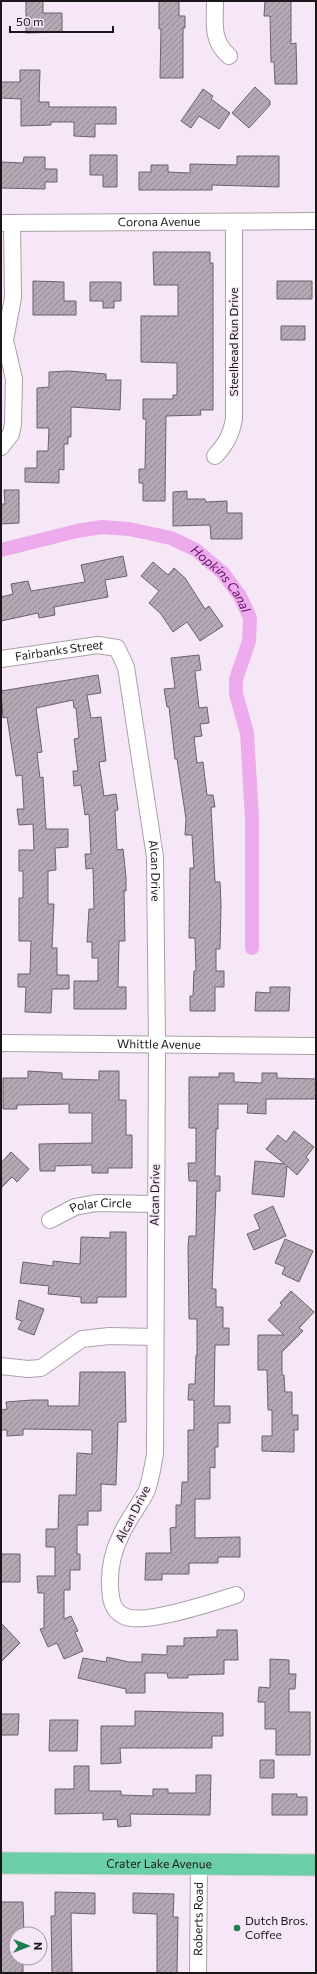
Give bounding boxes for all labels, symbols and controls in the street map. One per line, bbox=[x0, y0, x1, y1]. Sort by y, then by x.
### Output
scale bar bbox=[10, 8, 113, 34]
text: 50 m bbox=[16, 14, 44, 28]
street label: Corona Avenue bbox=[118, 214, 200, 228]
street label: Steelhead Run Drive bbox=[226, 287, 240, 397]
water label: Hopkins Canal bbox=[188, 541, 255, 615]
street label: Fairbanks Street bbox=[14, 637, 105, 663]
street label: Alcan Drive bbox=[146, 839, 163, 901]
street label: Whittle Avenue bbox=[117, 1036, 201, 1051]
street label: Alcan Drive bbox=[146, 1164, 162, 1226]
street label: Polar Circle bbox=[67, 1195, 132, 1215]
street label: Alcan Drive bbox=[112, 1483, 152, 1544]
street label: Crater Lake Avenue bbox=[106, 1856, 212, 1870]
street label: Roberts Road bbox=[190, 1882, 205, 1956]
place label: Dutch Bros. Coffee bbox=[245, 1913, 308, 1941]
marker: Dutch Bros. Coffee bbox=[232, 1923, 242, 1933]
north arrow bbox=[8, 1926, 48, 1966]
text: N bbox=[32, 1942, 45, 1950]

